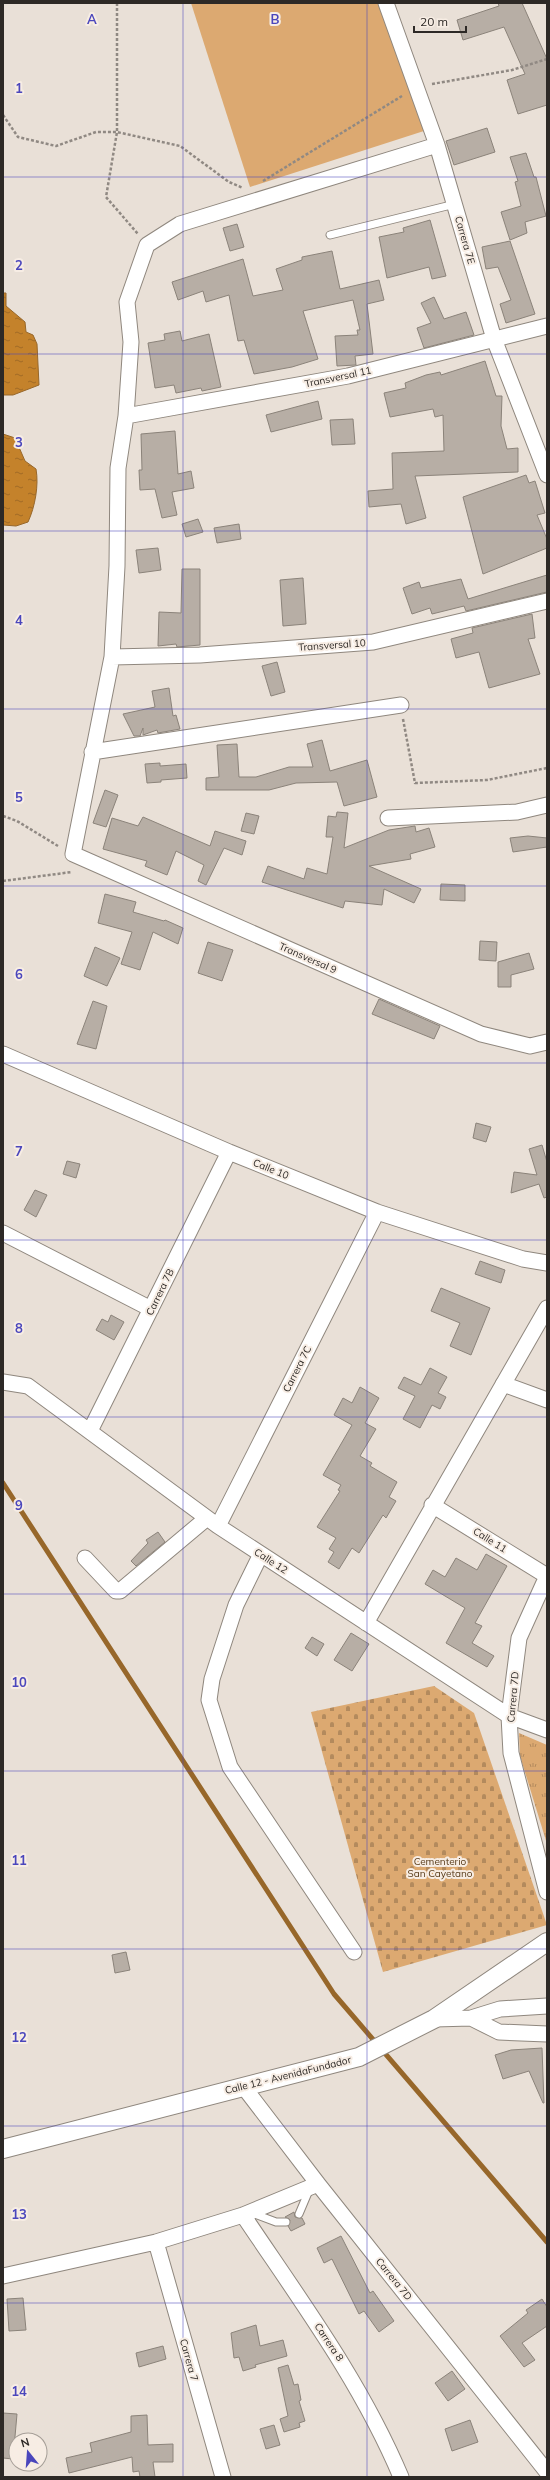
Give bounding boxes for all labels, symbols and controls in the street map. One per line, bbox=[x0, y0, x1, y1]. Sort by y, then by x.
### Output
scale bar bbox=[414, 8, 466, 34]
text: A bbox=[87, 11, 97, 27]
text: B bbox=[271, 11, 280, 27]
text: 20 m bbox=[420, 14, 448, 29]
text: 1 bbox=[15, 80, 23, 96]
street label: Carrera 7E bbox=[452, 214, 478, 266]
text: 2 bbox=[15, 257, 23, 273]
street label: Transversal 11 bbox=[303, 364, 373, 390]
text: 3 bbox=[15, 434, 23, 450]
text: 4 bbox=[15, 612, 23, 628]
street label: Transversal 10 bbox=[298, 636, 366, 654]
text: 5 bbox=[15, 789, 23, 805]
street label: Transversal 9 bbox=[277, 939, 339, 977]
text: 6 bbox=[15, 966, 23, 982]
text: 7 bbox=[15, 1143, 23, 1159]
street label: Calle 10 bbox=[251, 1156, 291, 1182]
street label: Carrera 7B bbox=[143, 1266, 177, 1317]
text: 8 bbox=[15, 1320, 23, 1336]
street label: Carrera 7C bbox=[280, 1343, 314, 1394]
text: 9 bbox=[15, 1497, 23, 1513]
street label: Calle 11 bbox=[471, 1525, 509, 1555]
street label: Calle 12 bbox=[252, 1545, 290, 1577]
street label: Carrera 7D bbox=[504, 1671, 522, 1723]
text: 10 bbox=[11, 1674, 27, 1690]
text: 11 bbox=[11, 1852, 27, 1868]
park label: Cementerio San Cayetano bbox=[407, 1855, 473, 1880]
text: 12 bbox=[11, 2029, 27, 2045]
street label: Calle 12 - AvenidaFundador bbox=[224, 2053, 353, 2097]
text: 13 bbox=[11, 2206, 27, 2222]
street label: Carrera 7D bbox=[373, 2255, 415, 2303]
street label: Carrera 8 bbox=[311, 2320, 347, 2364]
street label: Carrera 7 bbox=[177, 2337, 201, 2383]
text: 14 bbox=[11, 2383, 27, 2399]
north arrow bbox=[8, 2432, 48, 2472]
text: N bbox=[19, 2435, 31, 2450]

